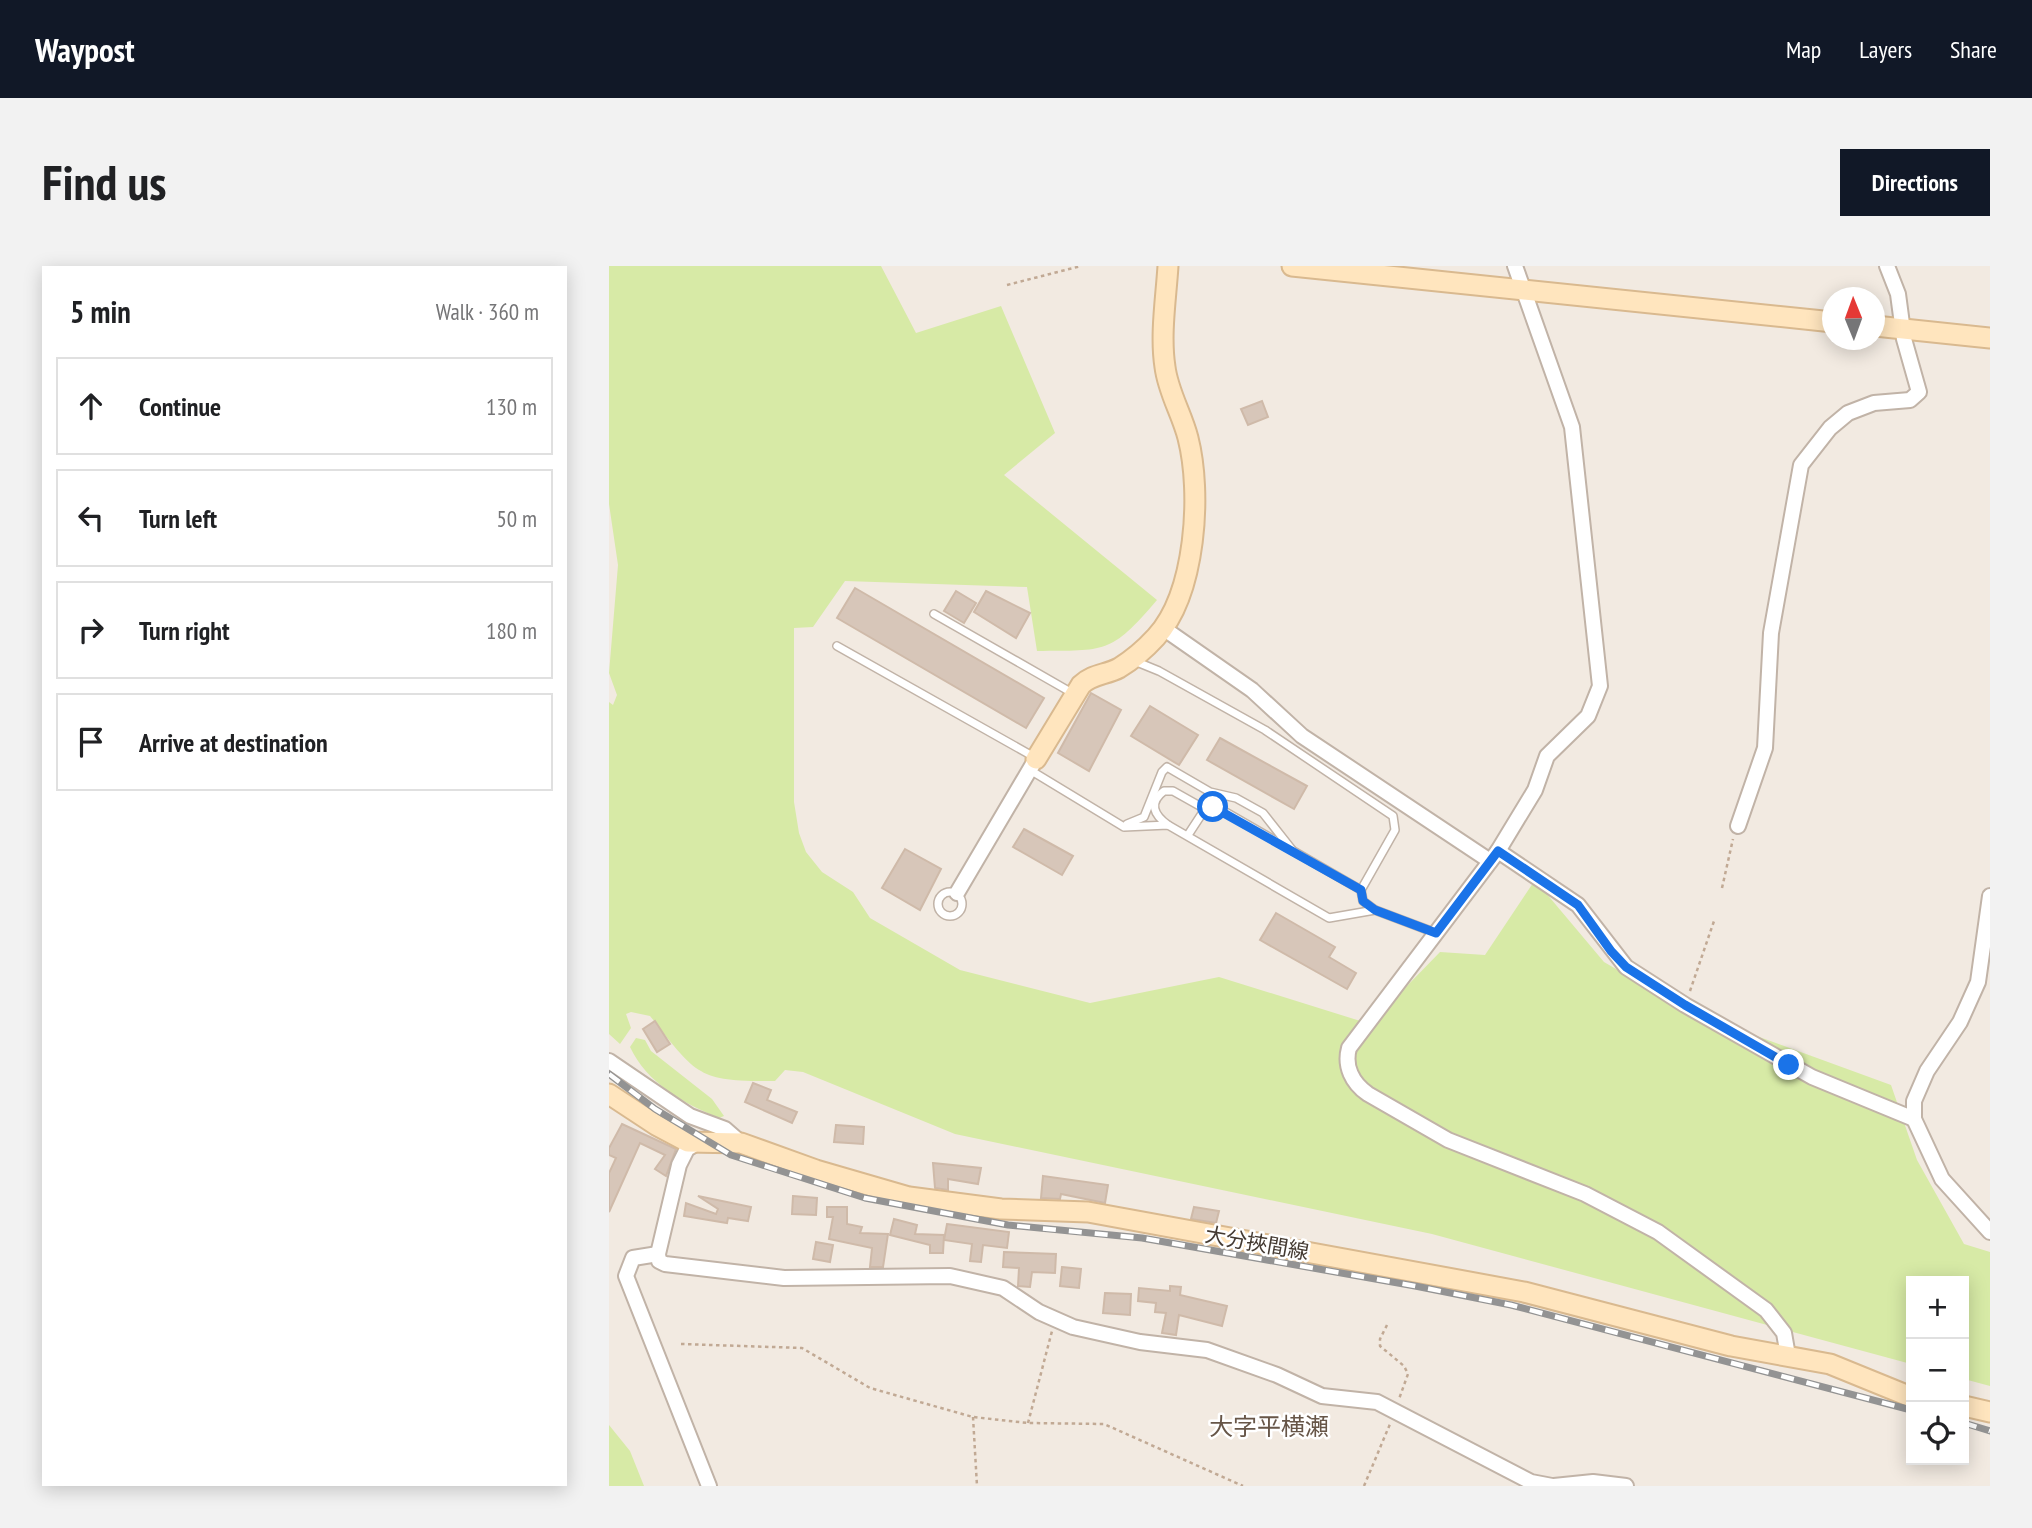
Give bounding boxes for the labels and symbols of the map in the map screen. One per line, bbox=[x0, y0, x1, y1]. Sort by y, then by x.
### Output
north arrow bbox=[1822, 287, 1885, 350]
route start bbox=[1197, 791, 1228, 822]
route end bbox=[1773, 1049, 1804, 1080]
street label: 大分挾間線 bbox=[1203, 1221, 1311, 1265]
district label: 大字平横瀬 bbox=[1209, 1411, 1329, 1442]

